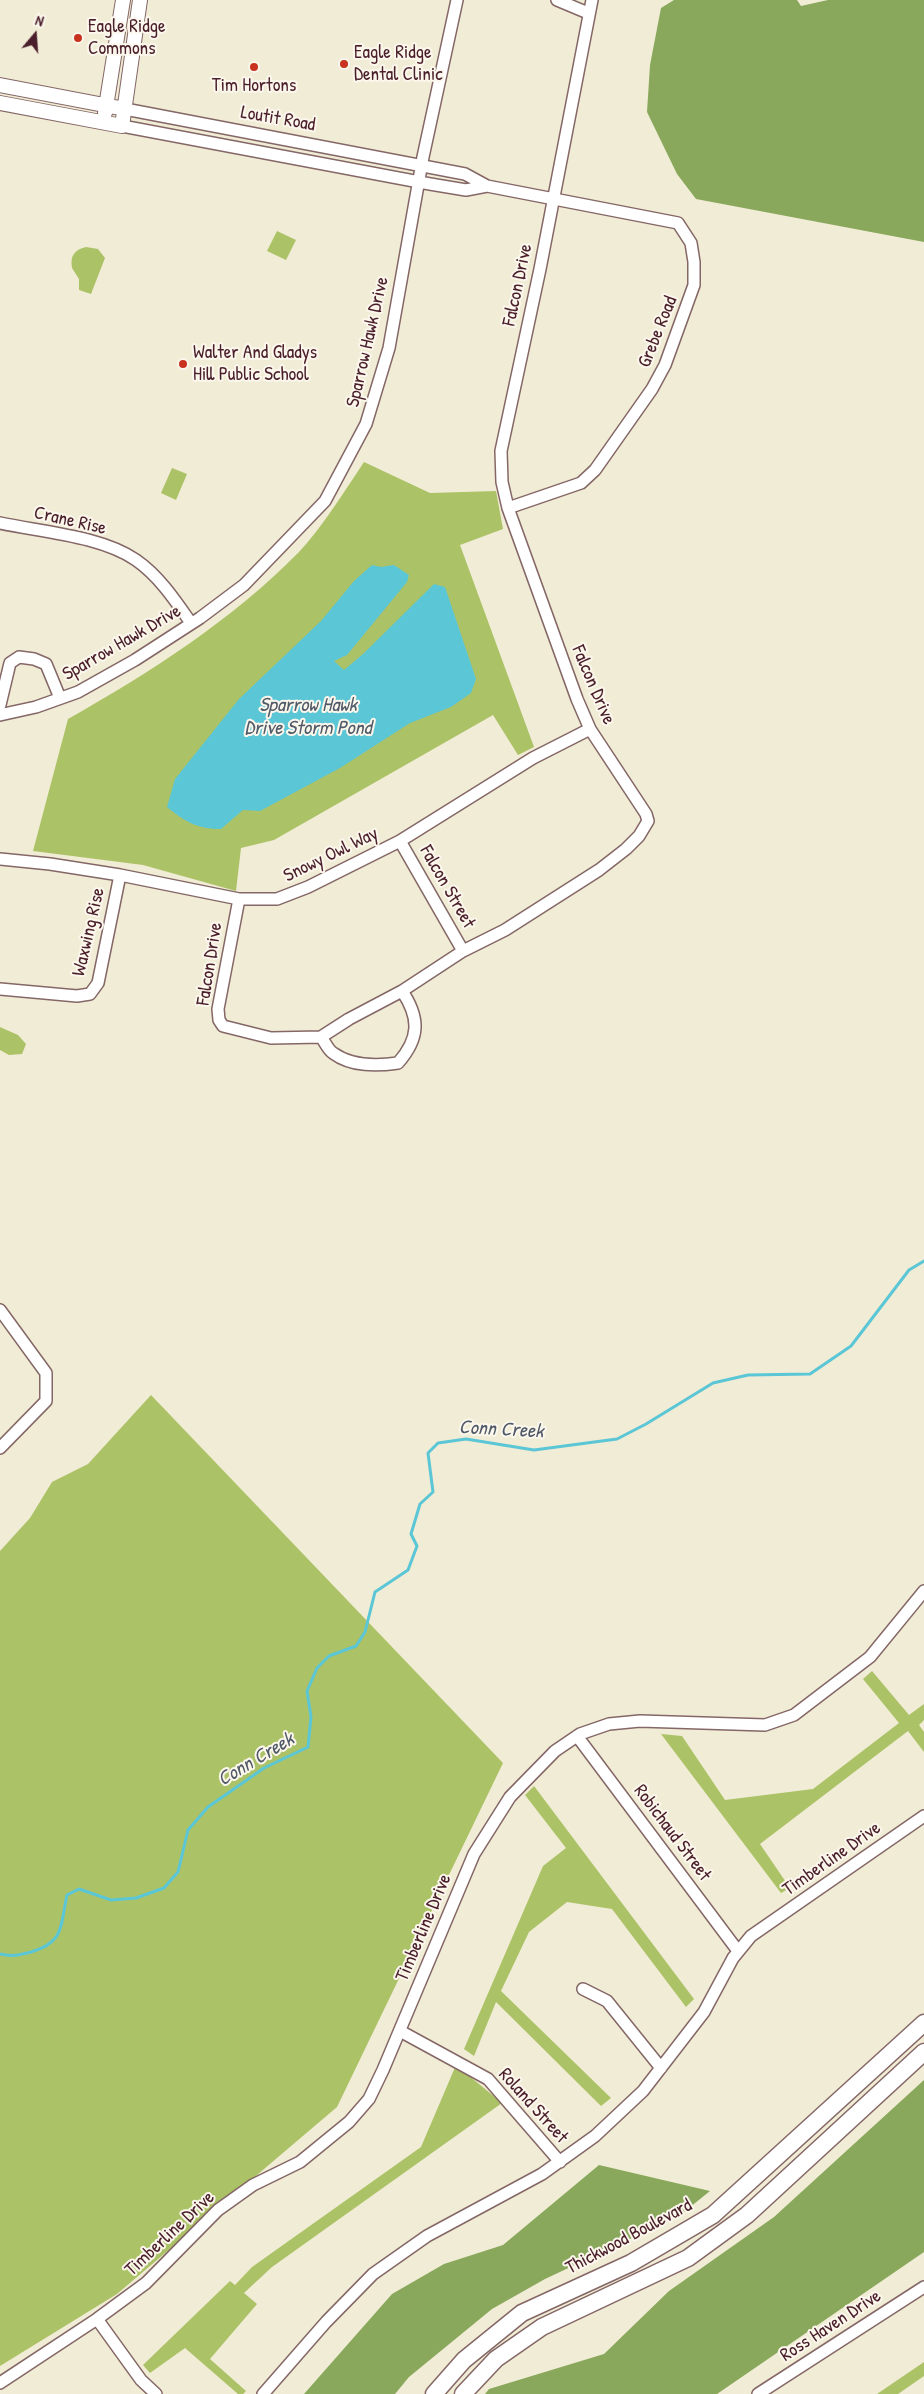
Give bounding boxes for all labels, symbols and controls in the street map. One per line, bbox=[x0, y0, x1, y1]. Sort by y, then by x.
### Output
north arrow bbox=[10, 10, 60, 60]
text: N bbox=[33, 10, 46, 30]
place label: Eagle Ridge Commons bbox=[88, 16, 166, 60]
marker: Eagle Ridge Commons bbox=[72, 32, 84, 44]
place label: Eagle Ridge Dental Clinic bbox=[354, 42, 443, 86]
marker: Eagle Ridge Dental Clinic bbox=[338, 58, 350, 70]
marker: Tim Hortons bbox=[248, 61, 260, 73]
place label: Tim Hortons bbox=[212, 75, 296, 97]
street label: Loutit Road bbox=[239, 101, 317, 137]
street label: Falcon Drive bbox=[498, 242, 538, 328]
street label: Sparrow Hawk Drive bbox=[342, 275, 394, 409]
street label: Grebe Road bbox=[633, 293, 683, 371]
place label: Walter And Gladys Hill Public School bbox=[193, 342, 317, 386]
marker: Walter And Gladys Hill Public School bbox=[177, 358, 189, 370]
street label: Crane Rise bbox=[32, 502, 108, 540]
street label: Sparrow Hawk Drive bbox=[59, 600, 185, 686]
street label: Falcon Drive bbox=[566, 642, 620, 728]
water label: Sparrow Hawk Drive Storm Pond bbox=[245, 694, 371, 741]
street label: Snowy Owl Way bbox=[280, 822, 382, 888]
street label: Falcon Street bbox=[414, 842, 480, 932]
street label: Waxwing Rise bbox=[68, 886, 110, 978]
street label: Falcon Drive bbox=[192, 921, 228, 1007]
water label: Conn Creek bbox=[458, 1416, 544, 1444]
water label: Conn Creek bbox=[214, 1728, 298, 1792]
street label: Robichaud Street bbox=[628, 1780, 716, 1886]
street label: Timberline Drive bbox=[779, 1817, 885, 1901]
street label: Timberline Drive bbox=[391, 1871, 457, 1985]
street label: Roland Street bbox=[493, 2064, 573, 2148]
street label: Timberline Drive bbox=[120, 2187, 220, 2281]
street label: Thickwood Boulevard bbox=[562, 2194, 696, 2280]
street label: Ross Haven Drive bbox=[776, 2285, 886, 2367]

